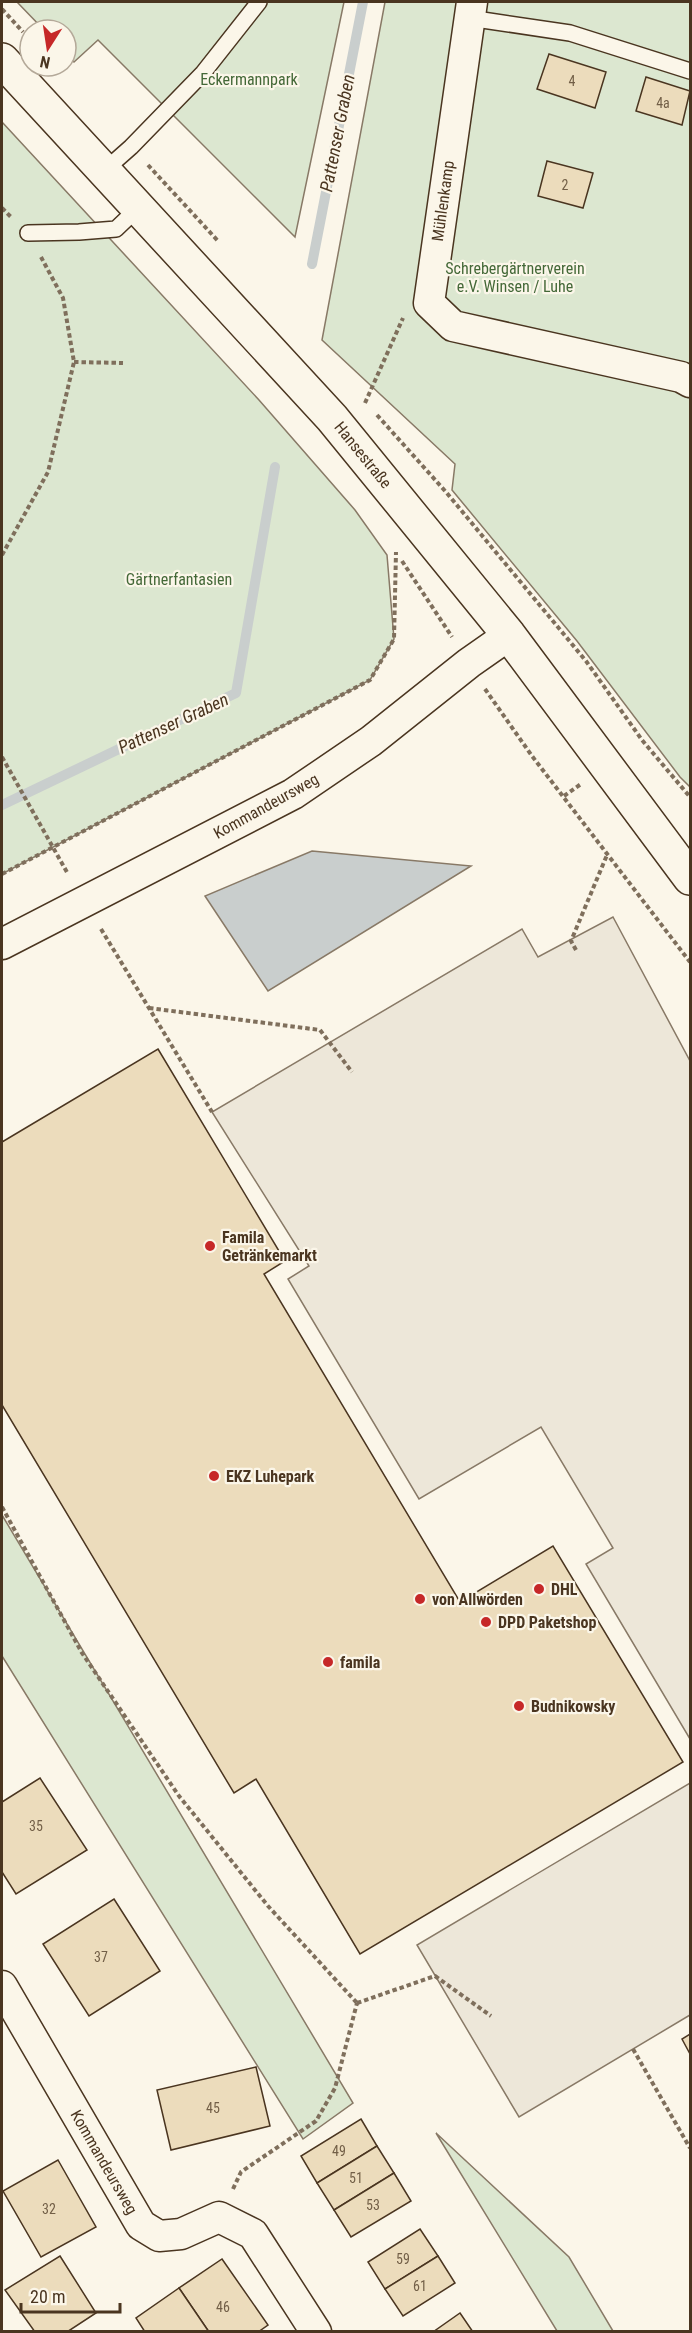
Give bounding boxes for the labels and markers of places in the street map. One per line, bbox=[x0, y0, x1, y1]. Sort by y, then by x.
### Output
place label: Famila Getränkemarkt bbox=[222, 1228, 317, 1265]
marker: Famila Getränkemarkt bbox=[203, 1239, 217, 1253]
place label: EKZ Luhepark bbox=[226, 1467, 315, 1486]
marker: EKZ Luhepark bbox=[207, 1469, 221, 1483]
place label: DHL bbox=[551, 1580, 578, 1599]
marker: DHL bbox=[532, 1582, 546, 1596]
place label: von Allwörden bbox=[432, 1590, 523, 1609]
marker: von Allwörden bbox=[413, 1592, 427, 1606]
place label: DPD Paketshop bbox=[498, 1613, 597, 1632]
marker: DPD Paketshop bbox=[479, 1615, 493, 1629]
place label: famila bbox=[340, 1653, 381, 1672]
marker: famila bbox=[321, 1655, 335, 1669]
place label: Budnikowsky bbox=[531, 1697, 615, 1716]
marker: Budnikowsky bbox=[512, 1699, 526, 1713]

